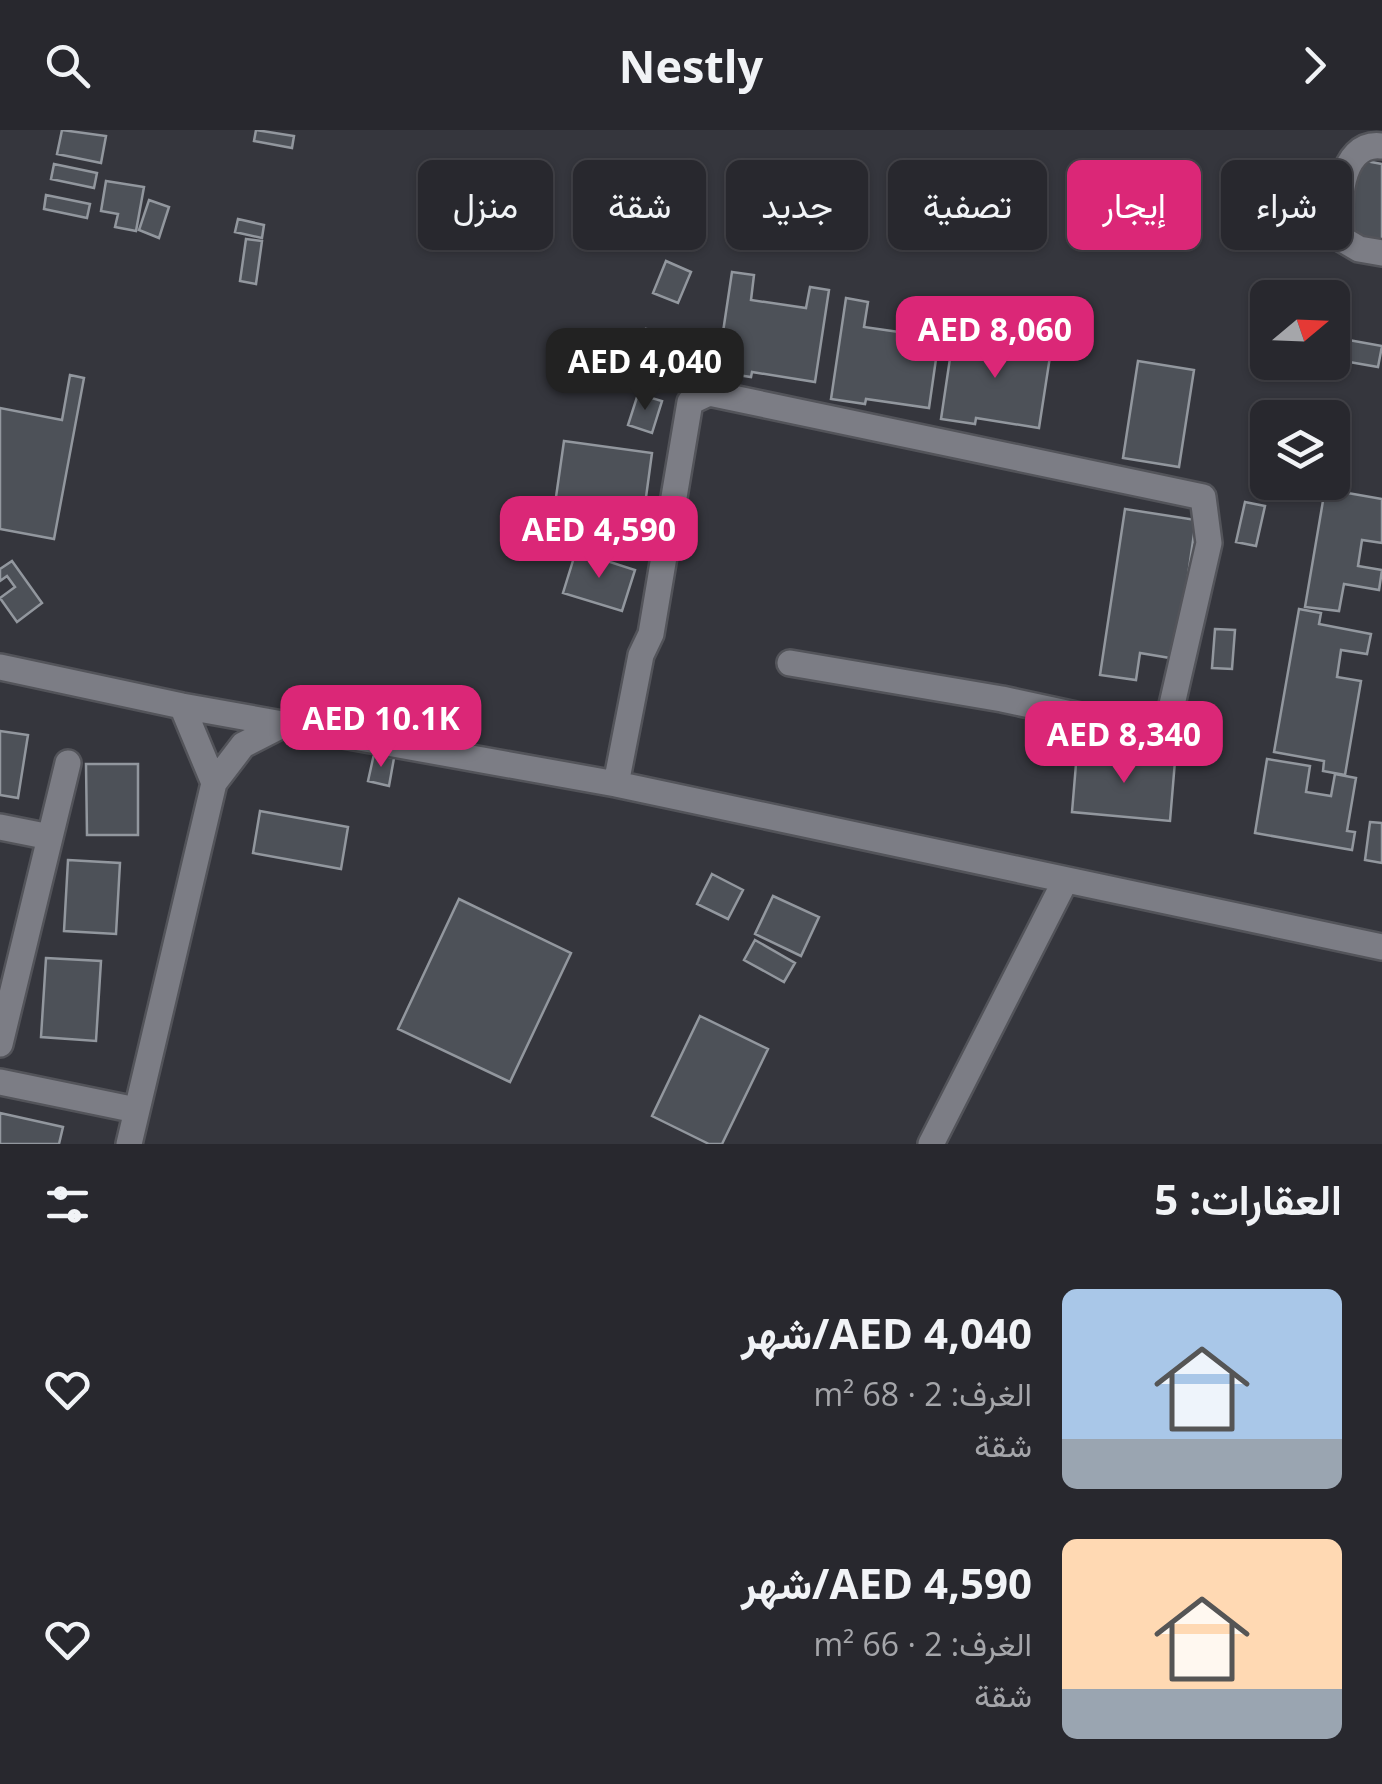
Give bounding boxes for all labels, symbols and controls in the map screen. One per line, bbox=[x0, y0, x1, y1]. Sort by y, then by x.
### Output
text: Nestly bbox=[619, 35, 763, 96]
icon: search bbox=[40, 38, 95, 93]
icon: forward bbox=[1287, 38, 1342, 93]
chip: منزل bbox=[418, 160, 553, 250]
chip: شقة bbox=[573, 160, 706, 250]
chip: جديد bbox=[726, 160, 868, 250]
chip: تصفية bbox=[888, 160, 1047, 250]
chip: إيجار bbox=[1067, 160, 1201, 250]
chip: شراء bbox=[1221, 160, 1352, 250]
north arrow bbox=[1250, 280, 1350, 380]
map controls bbox=[1250, 280, 1350, 500]
pin: AED 8,060 bbox=[881, 296, 1109, 381]
text: AED 8,060 bbox=[918, 307, 1072, 350]
pin: AED 4,040 bbox=[531, 328, 759, 413]
text: AED 4,040 bbox=[568, 339, 722, 382]
button: layers bbox=[1250, 400, 1350, 500]
pin: AED 4,590 bbox=[485, 496, 713, 581]
text: AED 4,590 bbox=[522, 507, 676, 550]
pin: AED 10.1K bbox=[267, 685, 495, 770]
text: AED 10.1K bbox=[302, 696, 460, 739]
pin: AED 8,340 bbox=[1010, 701, 1238, 786]
text: AED 8,340 bbox=[1047, 712, 1201, 755]
text: العقارات: 5 bbox=[1154, 1170, 1342, 1227]
icon: filters bbox=[40, 1177, 95, 1232]
text: AED 4,040/شهر bbox=[741, 1304, 1032, 1361]
icon: home bbox=[1142, 1329, 1262, 1449]
icon: heart bbox=[40, 1362, 95, 1417]
text: الغرف: 2 · 68 m² bbox=[813, 1372, 1032, 1415]
text: شقة bbox=[974, 1423, 1032, 1466]
text: AED 4,590/شهر bbox=[741, 1554, 1032, 1611]
icon: home bbox=[1142, 1579, 1262, 1699]
icon: heart bbox=[40, 1612, 95, 1667]
text: الغرف: 2 · 66 m² bbox=[813, 1622, 1032, 1665]
text: شقة bbox=[974, 1673, 1032, 1716]

